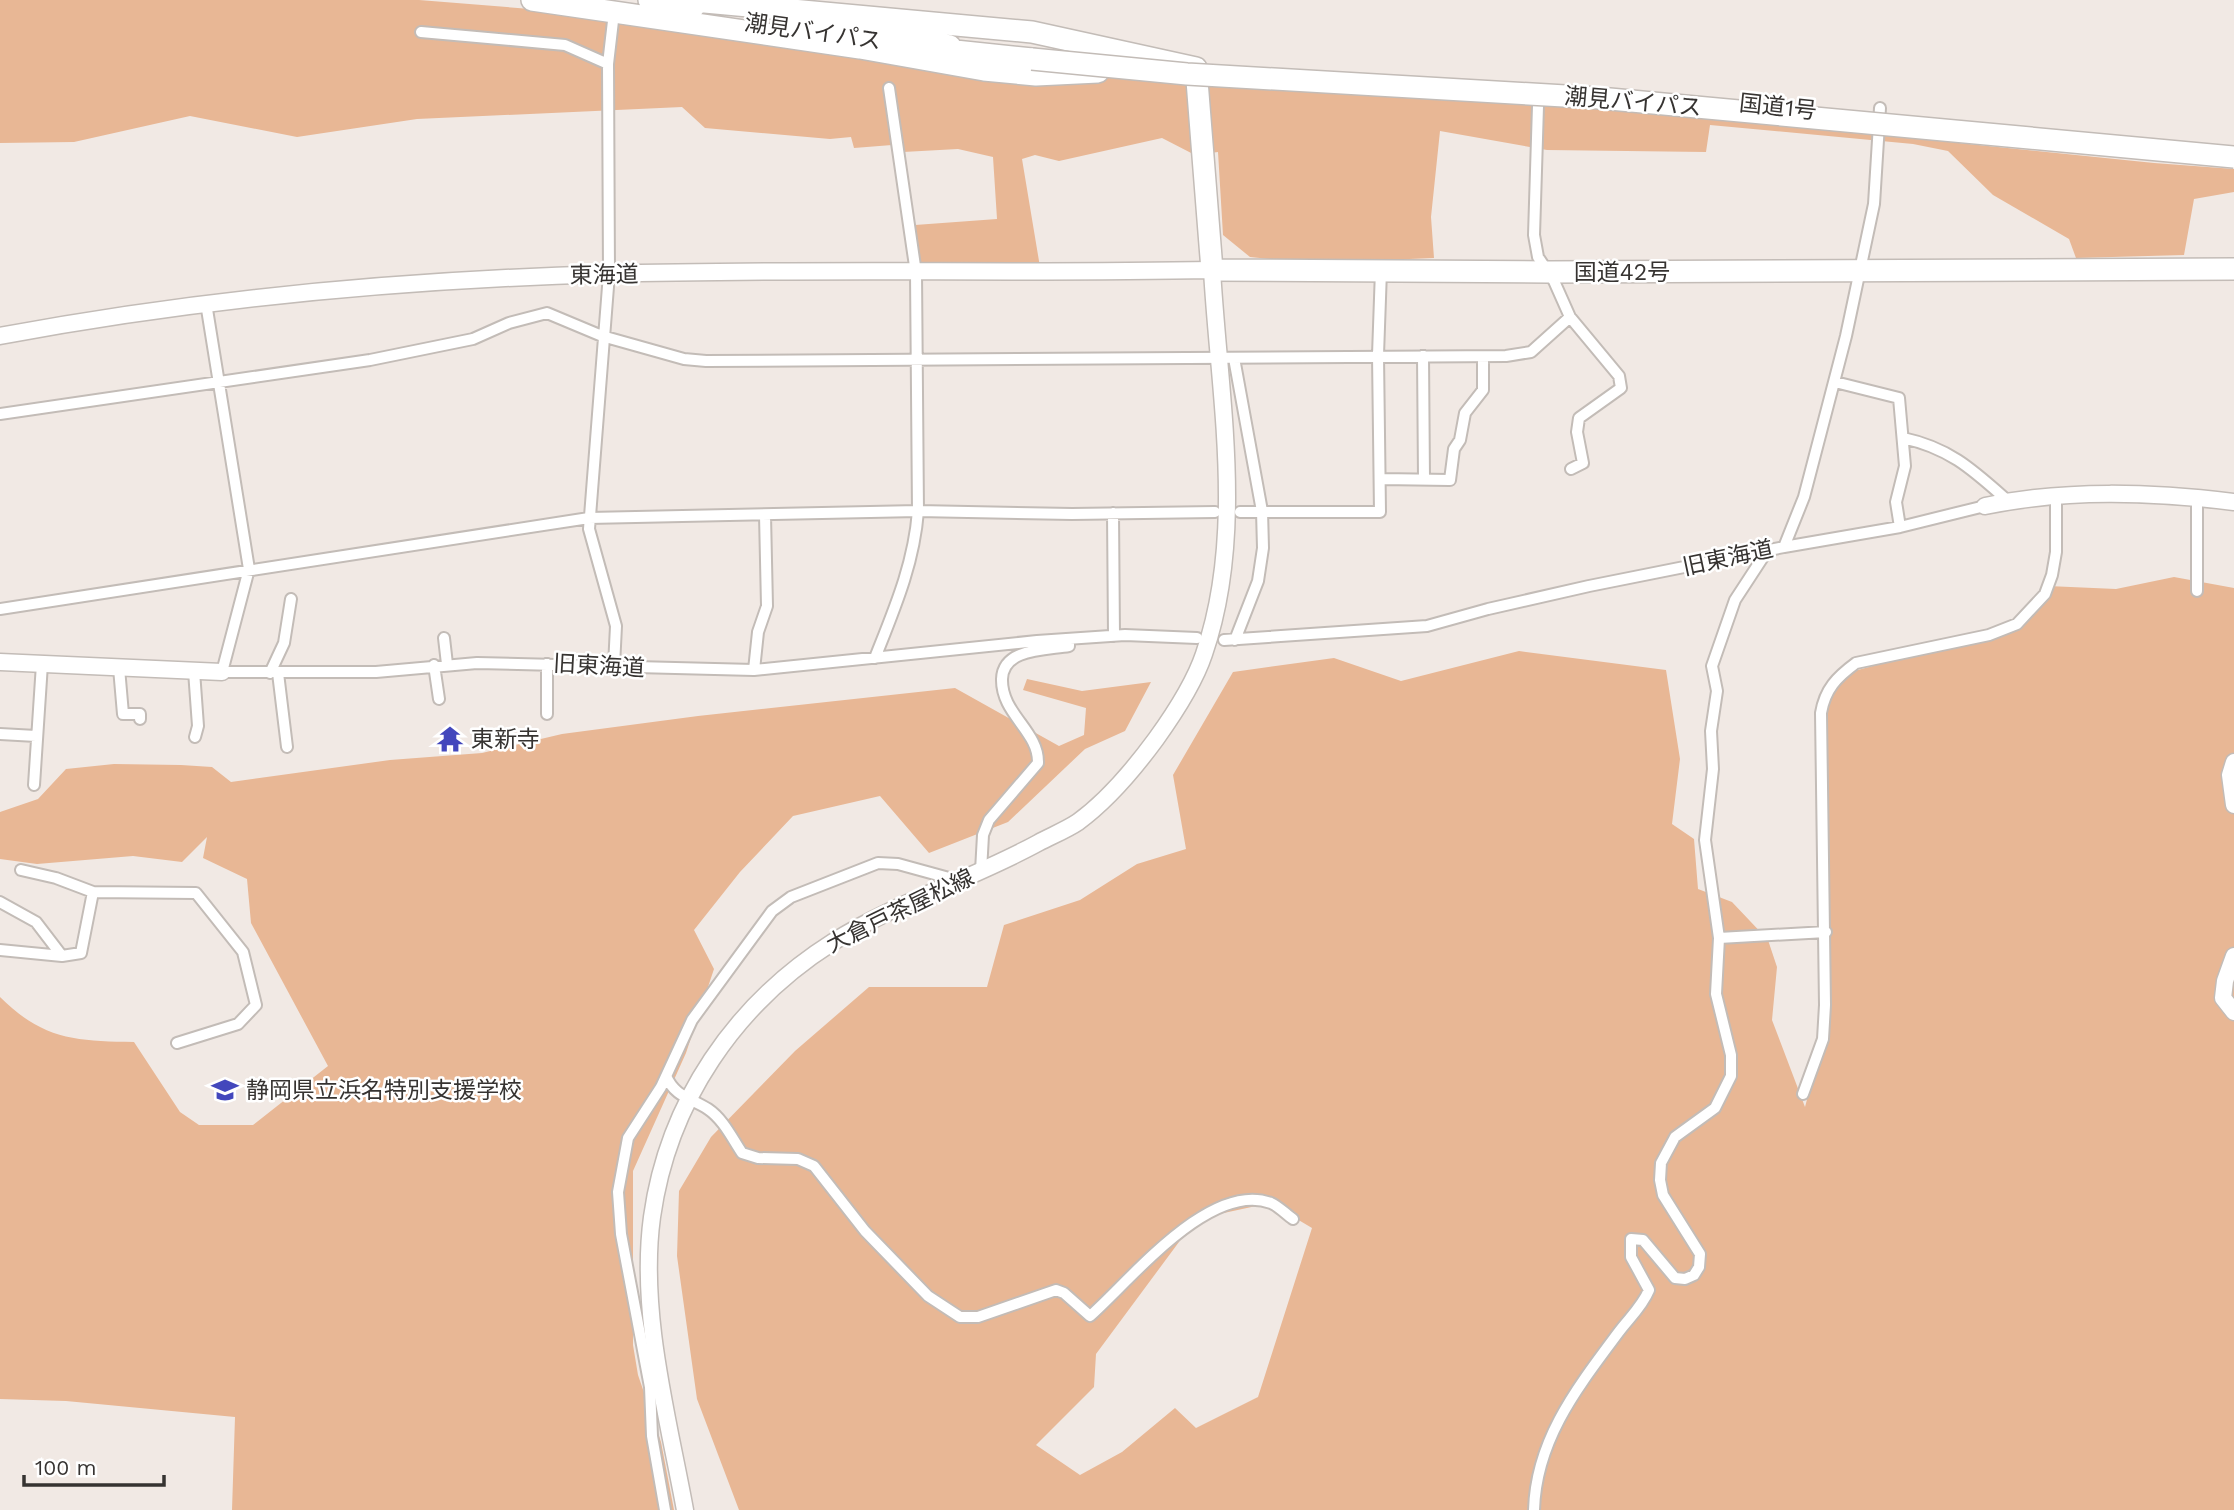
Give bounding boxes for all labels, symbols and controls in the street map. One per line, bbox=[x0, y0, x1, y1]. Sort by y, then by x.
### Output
street label: 潮見バイパス bbox=[743, 9, 883, 55]
street label: 潮見バイパス bbox=[1563, 83, 1703, 121]
street label: 国道1号 bbox=[1738, 89, 1818, 125]
street label: 国道42号 bbox=[1574, 259, 1670, 286]
street label: 東海道 bbox=[569, 261, 639, 289]
street label: 旧東海道 bbox=[1680, 535, 1776, 581]
street label: 旧東海道 bbox=[552, 650, 646, 682]
temple icon: 東新寺 bbox=[435, 724, 465, 754]
place label: 東新寺 bbox=[471, 726, 540, 753]
street label: 大倉戸茶屋松線 bbox=[822, 864, 978, 958]
school or university icon: 静岡県立浜名特別支援学校 bbox=[210, 1075, 240, 1105]
place label: 静岡県立浜名特別支援学校 bbox=[246, 1077, 522, 1104]
scale bar bbox=[24, 1444, 164, 1488]
text: 100 m bbox=[35, 1455, 97, 1480]

